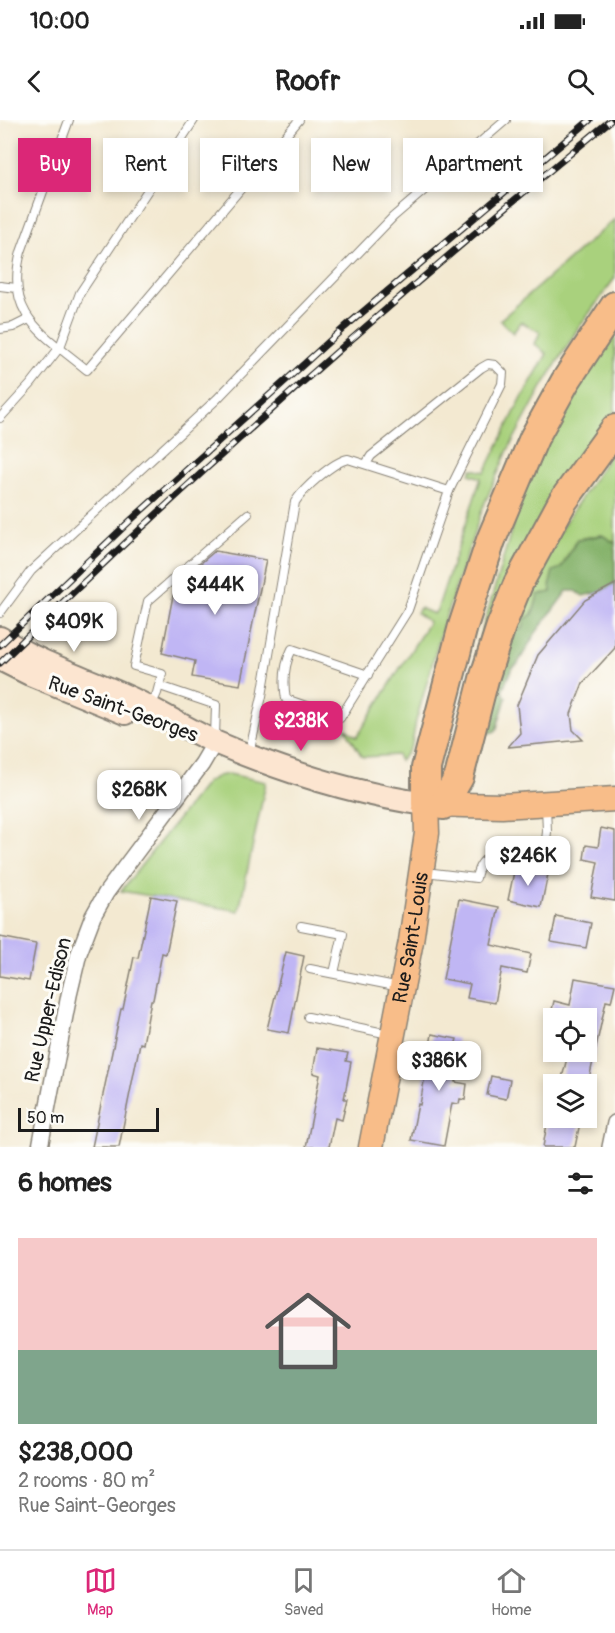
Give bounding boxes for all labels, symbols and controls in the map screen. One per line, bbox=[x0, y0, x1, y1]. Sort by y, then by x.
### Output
text: 10:00 bbox=[30, 7, 90, 35]
icon: back bbox=[18, 65, 51, 98]
text: Roofr bbox=[275, 65, 340, 98]
icon: search bbox=[564, 65, 597, 98]
chip: Buy bbox=[18, 138, 91, 192]
chip: Rent bbox=[103, 138, 188, 192]
chip: Filters bbox=[200, 138, 299, 192]
chip: New bbox=[311, 138, 391, 192]
chip: Apartment bbox=[403, 138, 543, 192]
pin: $444K bbox=[173, 565, 257, 616]
text: $444K bbox=[186, 572, 244, 597]
pin: $409K bbox=[32, 602, 116, 653]
text: $409K bbox=[45, 609, 103, 634]
street label: Rue Saint-Georges bbox=[45, 670, 201, 748]
pin: $238K bbox=[259, 701, 343, 752]
text: $238K bbox=[274, 708, 328, 733]
pin: $268K bbox=[97, 770, 181, 821]
text: $268K bbox=[111, 777, 167, 802]
pin: $246K bbox=[486, 836, 570, 887]
text: $246K bbox=[499, 843, 557, 868]
street label: Rue Saint-Louis bbox=[387, 870, 434, 1005]
street label: Rue Upper-Edison bbox=[19, 935, 77, 1085]
map controls bbox=[543, 1008, 597, 1128]
button: locate bbox=[543, 1008, 597, 1062]
pin: $386K bbox=[397, 1041, 481, 1092]
text: $386K bbox=[411, 1048, 467, 1073]
button: layers bbox=[543, 1074, 597, 1128]
scale bar bbox=[18, 1105, 159, 1133]
text: 50 m bbox=[27, 1108, 64, 1128]
text: 6 homes bbox=[18, 1167, 112, 1199]
icon: filters bbox=[564, 1167, 597, 1200]
icon: home bbox=[254, 1277, 362, 1385]
text: $238,000 bbox=[18, 1436, 133, 1468]
text: 2 rooms · 80 m² bbox=[18, 1468, 155, 1493]
text: Rue Saint-Georges bbox=[18, 1493, 176, 1518]
tab: Map bbox=[84, 1564, 117, 1620]
tab: Saved bbox=[284, 1564, 324, 1620]
tab: Home bbox=[491, 1564, 531, 1620]

